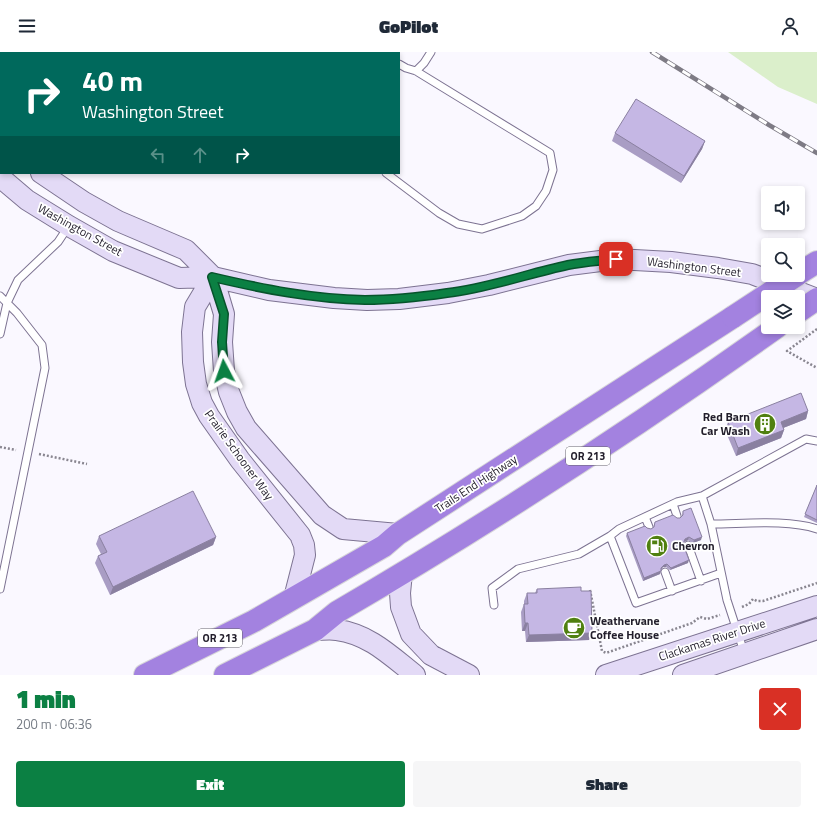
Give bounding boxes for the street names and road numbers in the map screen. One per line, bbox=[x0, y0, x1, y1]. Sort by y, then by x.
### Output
street label: Washington Street bbox=[34, 198, 127, 261]
street label: Washington Street bbox=[646, 251, 743, 282]
street label: Prairie Schooner Way bbox=[200, 406, 279, 504]
road number: OR 213 bbox=[566, 447, 610, 465]
street label: Trails End Highway bbox=[431, 450, 521, 517]
street label: Clackamas River Drive bbox=[656, 613, 768, 666]
road number: OR 213 bbox=[198, 629, 242, 647]

